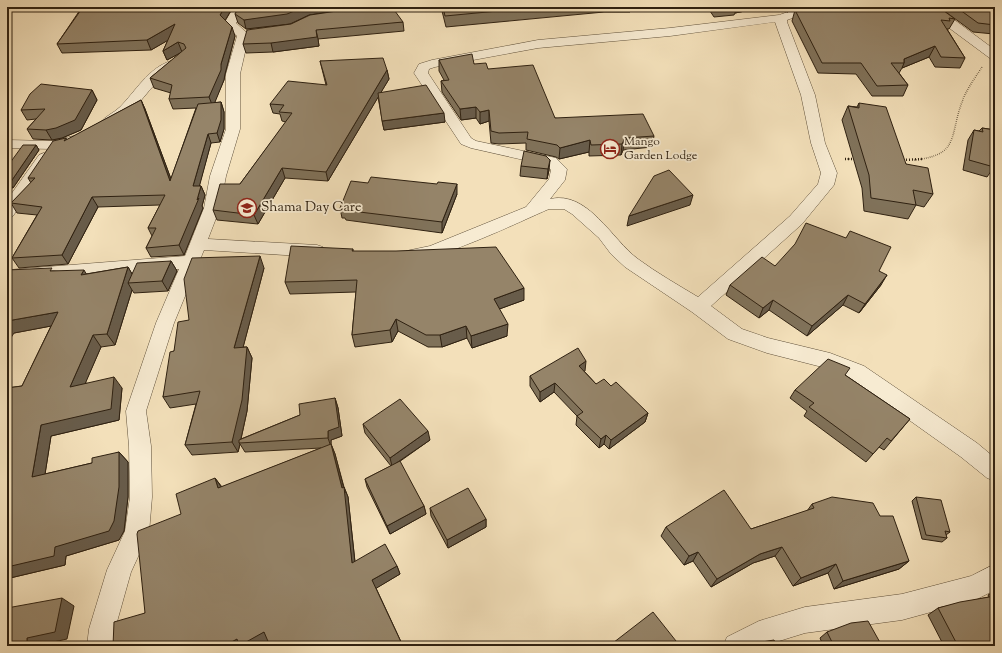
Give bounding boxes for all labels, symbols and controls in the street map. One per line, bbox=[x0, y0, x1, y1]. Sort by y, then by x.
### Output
place label: Mango Garden Lodge bbox=[624, 133, 698, 165]
hotel icon: Mango Garden Lodge bbox=[599, 138, 621, 160]
school or university icon: Shama Day Care bbox=[236, 197, 258, 219]
place label: Shama Day Care bbox=[261, 198, 361, 218]

